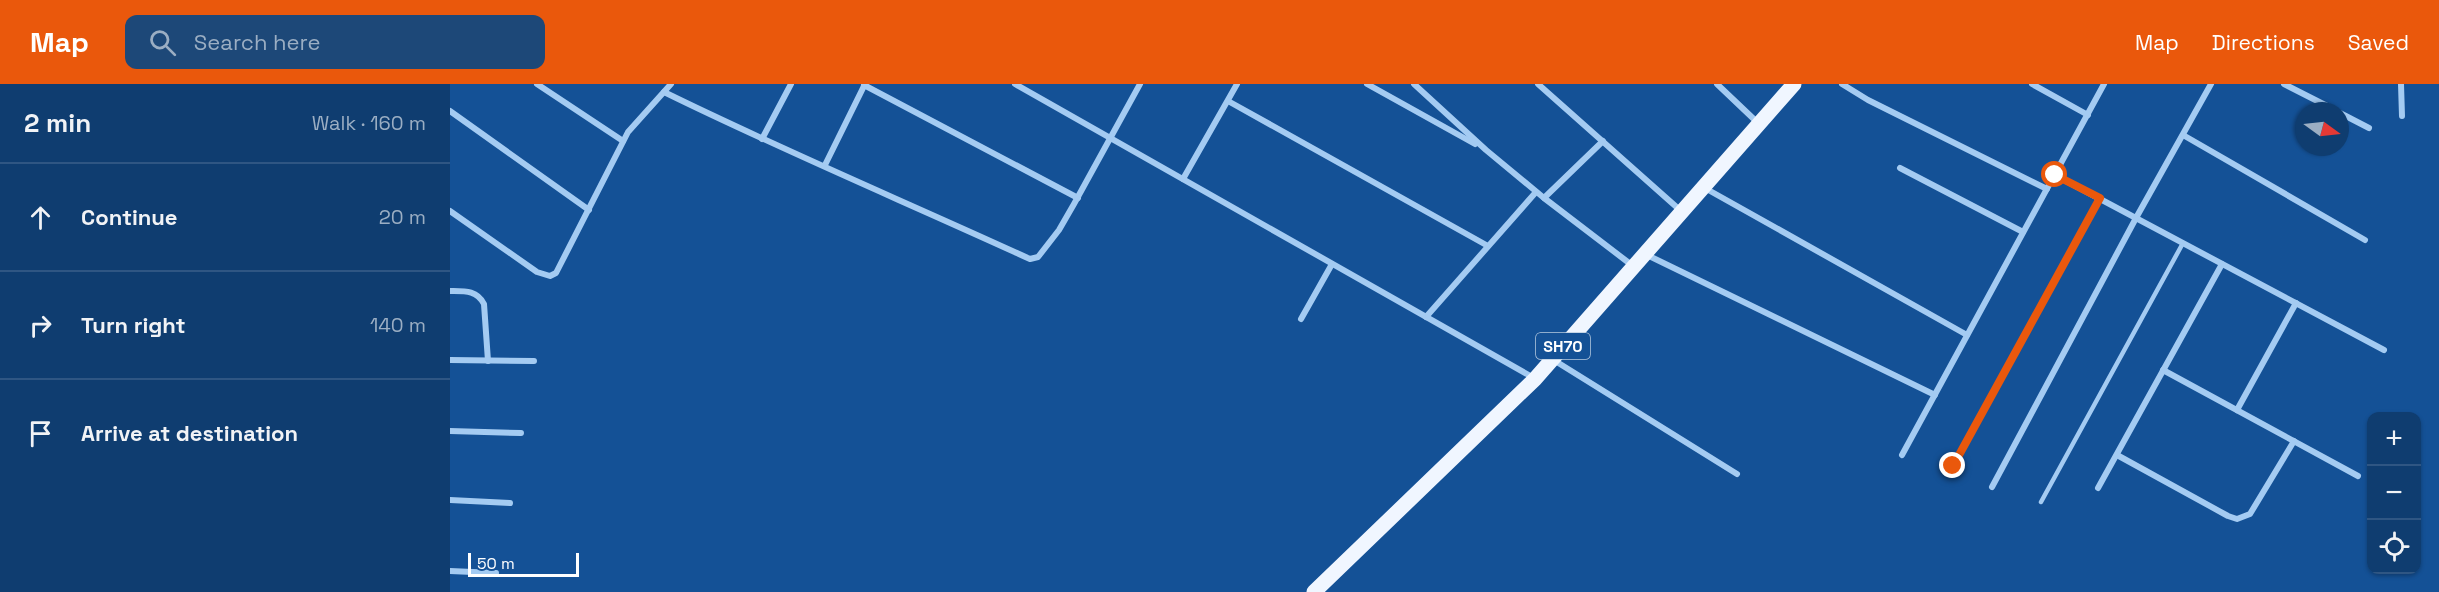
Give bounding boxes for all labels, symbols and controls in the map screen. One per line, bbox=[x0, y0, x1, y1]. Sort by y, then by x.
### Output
search box bbox=[125, 15, 545, 69]
text: Map bbox=[30, 24, 89, 60]
icon: search bbox=[146, 26, 179, 59]
text: Search here bbox=[194, 28, 321, 56]
text: Map bbox=[2135, 29, 2179, 56]
text: Directions bbox=[2212, 29, 2315, 56]
text: Saved bbox=[2348, 29, 2409, 56]
north arrow bbox=[2295, 102, 2349, 156]
text: 2 min bbox=[24, 106, 91, 140]
text: Walk · 160 m bbox=[312, 110, 426, 136]
route start bbox=[2041, 161, 2067, 187]
icon: ahead bbox=[24, 201, 57, 234]
text: Continue bbox=[81, 203, 177, 231]
text: 20 m bbox=[379, 204, 426, 230]
icon: right bbox=[24, 309, 57, 342]
text: Turn right bbox=[81, 311, 186, 339]
text: 140 m bbox=[370, 312, 426, 338]
road number: SH70 bbox=[1536, 333, 1590, 359]
map controls bbox=[2367, 412, 2421, 574]
button: + bbox=[2367, 412, 2421, 466]
icon: arrive bbox=[24, 417, 57, 450]
text: Arrive at destination bbox=[81, 419, 298, 447]
route end bbox=[1939, 452, 1965, 478]
button: − bbox=[2367, 466, 2421, 520]
button: locate bbox=[2367, 520, 2421, 574]
scale bar bbox=[468, 550, 579, 578]
text: 50 m bbox=[477, 553, 515, 574]

